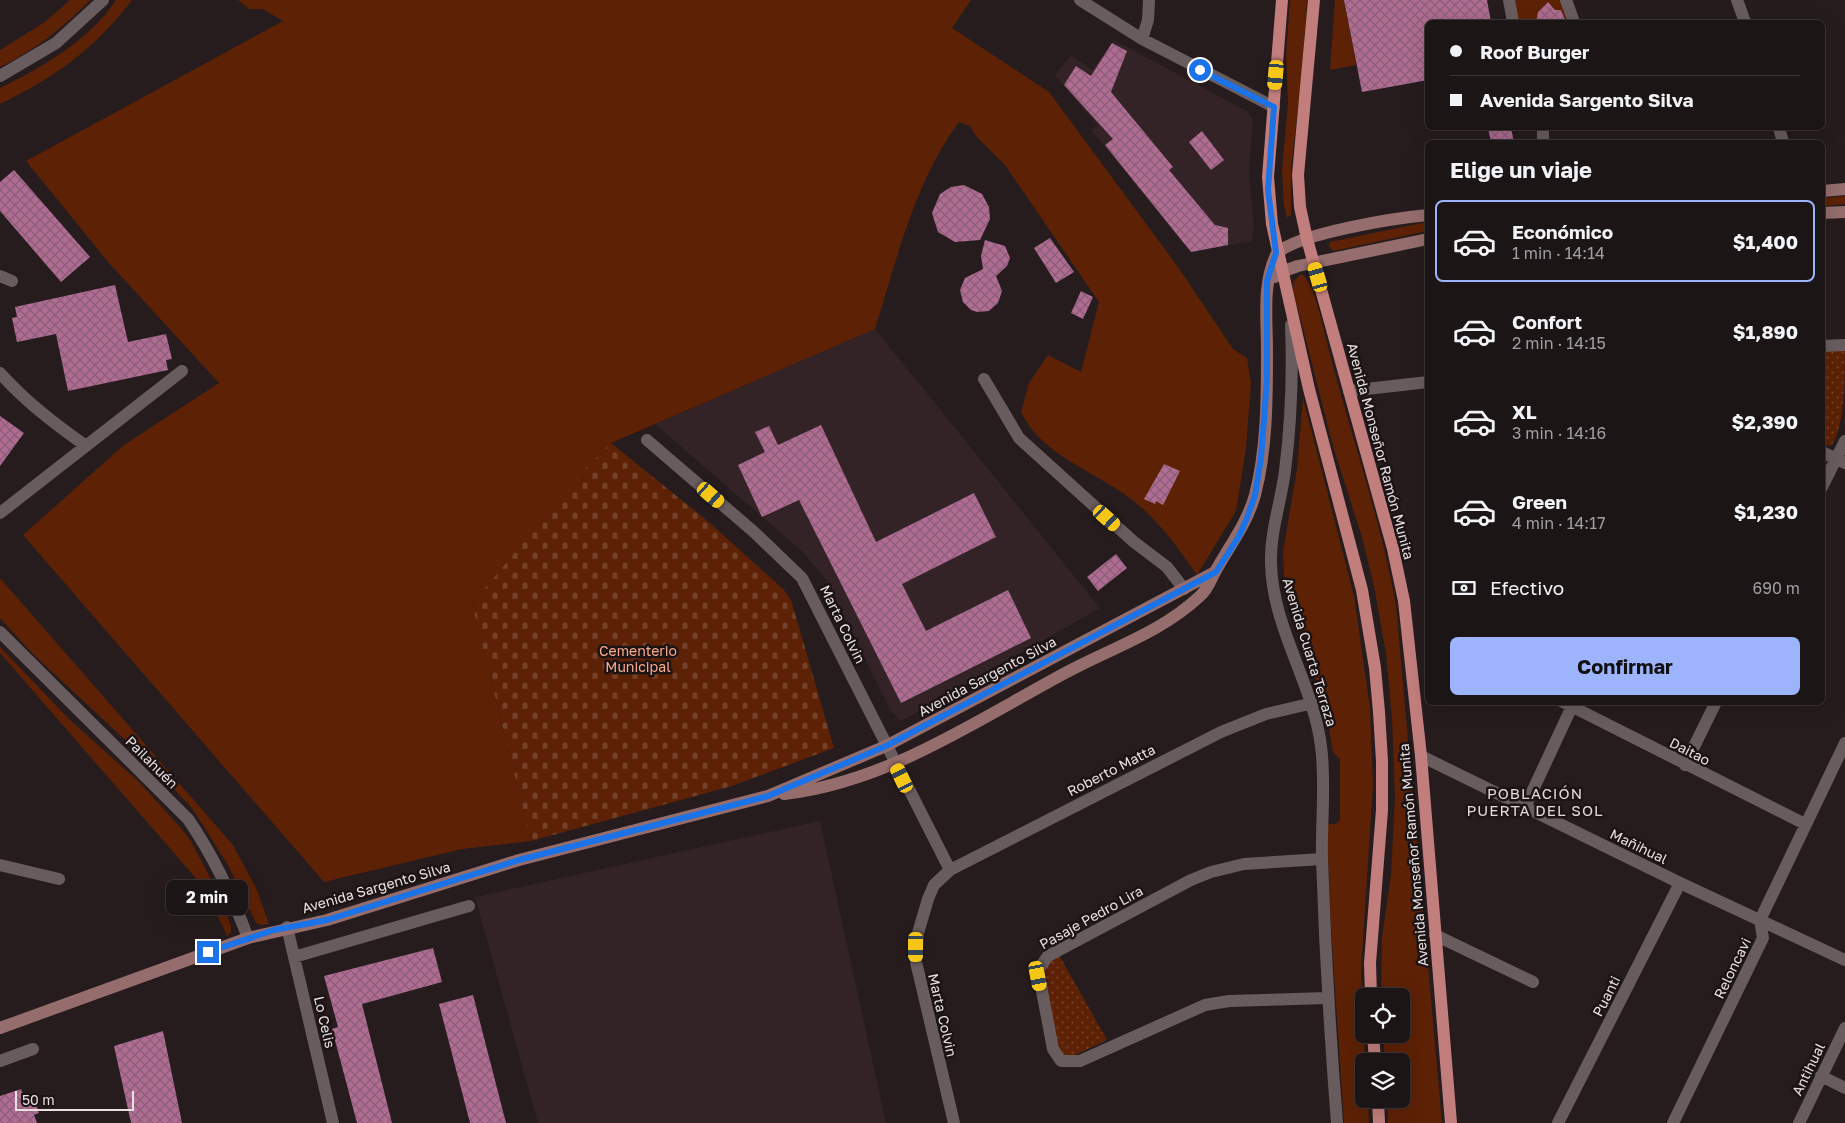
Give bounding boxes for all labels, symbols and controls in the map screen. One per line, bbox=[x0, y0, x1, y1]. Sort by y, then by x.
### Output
text: Roof Burger bbox=[1480, 40, 1589, 63]
route start bbox=[1189, 59, 1211, 81]
car bbox=[1267, 59, 1284, 91]
text: Avenida Sargento Silva bbox=[1480, 88, 1694, 111]
text: Elige un viaje bbox=[1450, 156, 1592, 183]
icon: car bbox=[1452, 219, 1497, 264]
text: Económico bbox=[1512, 220, 1613, 243]
text: $1,400 bbox=[1733, 230, 1798, 253]
text: 1 min · 14:14 bbox=[1512, 243, 1605, 263]
car bbox=[1306, 261, 1329, 293]
icon: car bbox=[1452, 309, 1497, 354]
text: Confort bbox=[1512, 310, 1582, 333]
text: $1,890 bbox=[1733, 320, 1798, 343]
text: 2 min · 14:15 bbox=[1512, 333, 1606, 353]
street label: Avenida Monseñor Ramón Munita bbox=[1344, 341, 1418, 561]
icon: car bbox=[1452, 399, 1497, 444]
text: XL bbox=[1512, 400, 1537, 423]
text: $2,390 bbox=[1732, 410, 1798, 433]
text: 3 min · 14:16 bbox=[1512, 423, 1606, 443]
car bbox=[694, 479, 727, 511]
icon: car bbox=[1452, 489, 1497, 534]
text: Green bbox=[1512, 490, 1567, 513]
text: $1,230 bbox=[1734, 500, 1798, 523]
car bbox=[1090, 502, 1123, 534]
text: 4 min · 14:17 bbox=[1512, 513, 1605, 533]
icon: cash bbox=[1450, 574, 1478, 602]
street label: Avenida Cuarta Terraza bbox=[1279, 576, 1341, 728]
text: Efectivo bbox=[1490, 576, 1564, 599]
text: 690 m bbox=[1753, 578, 1800, 598]
street label: Marta Colvin bbox=[817, 582, 869, 666]
street label: Avenida Sargento Silva bbox=[915, 632, 1059, 720]
button: Confirmar bbox=[1450, 637, 1800, 695]
park label: Cementerio Municipal bbox=[599, 642, 677, 675]
street label: Pailahuén bbox=[122, 732, 182, 792]
street label: Daitao bbox=[1667, 734, 1713, 768]
street label: Roberto Matta bbox=[1064, 741, 1158, 799]
street label: Avenida Monseñor Ramón Munita bbox=[1395, 743, 1431, 967]
car bbox=[888, 761, 915, 795]
district label: POBLACIÓN PUERTA DEL SOL bbox=[1466, 784, 1604, 819]
street label: Mañihual bbox=[1608, 825, 1670, 867]
street label: Avenida Sargento Silva bbox=[300, 858, 452, 916]
callout: 2 min bbox=[167, 880, 249, 914]
street label: Pasaje Pedro Lira bbox=[1036, 882, 1146, 952]
text: 2 min bbox=[186, 887, 228, 907]
car bbox=[908, 932, 923, 962]
street label: Reloncavi bbox=[1710, 935, 1754, 1001]
route end bbox=[197, 941, 219, 963]
car bbox=[1027, 960, 1048, 992]
street label: Marta Colvin bbox=[925, 972, 961, 1058]
street label: Puanti bbox=[1589, 973, 1623, 1019]
map controls bbox=[1355, 988, 1410, 1108]
button: locate bbox=[1355, 988, 1410, 1043]
street label: Lo Celis bbox=[311, 994, 339, 1050]
street label: Antihual bbox=[1788, 1040, 1828, 1098]
button: layers bbox=[1355, 1053, 1410, 1108]
scale bar bbox=[15, 1088, 134, 1111]
text: 50 m bbox=[22, 1091, 55, 1108]

